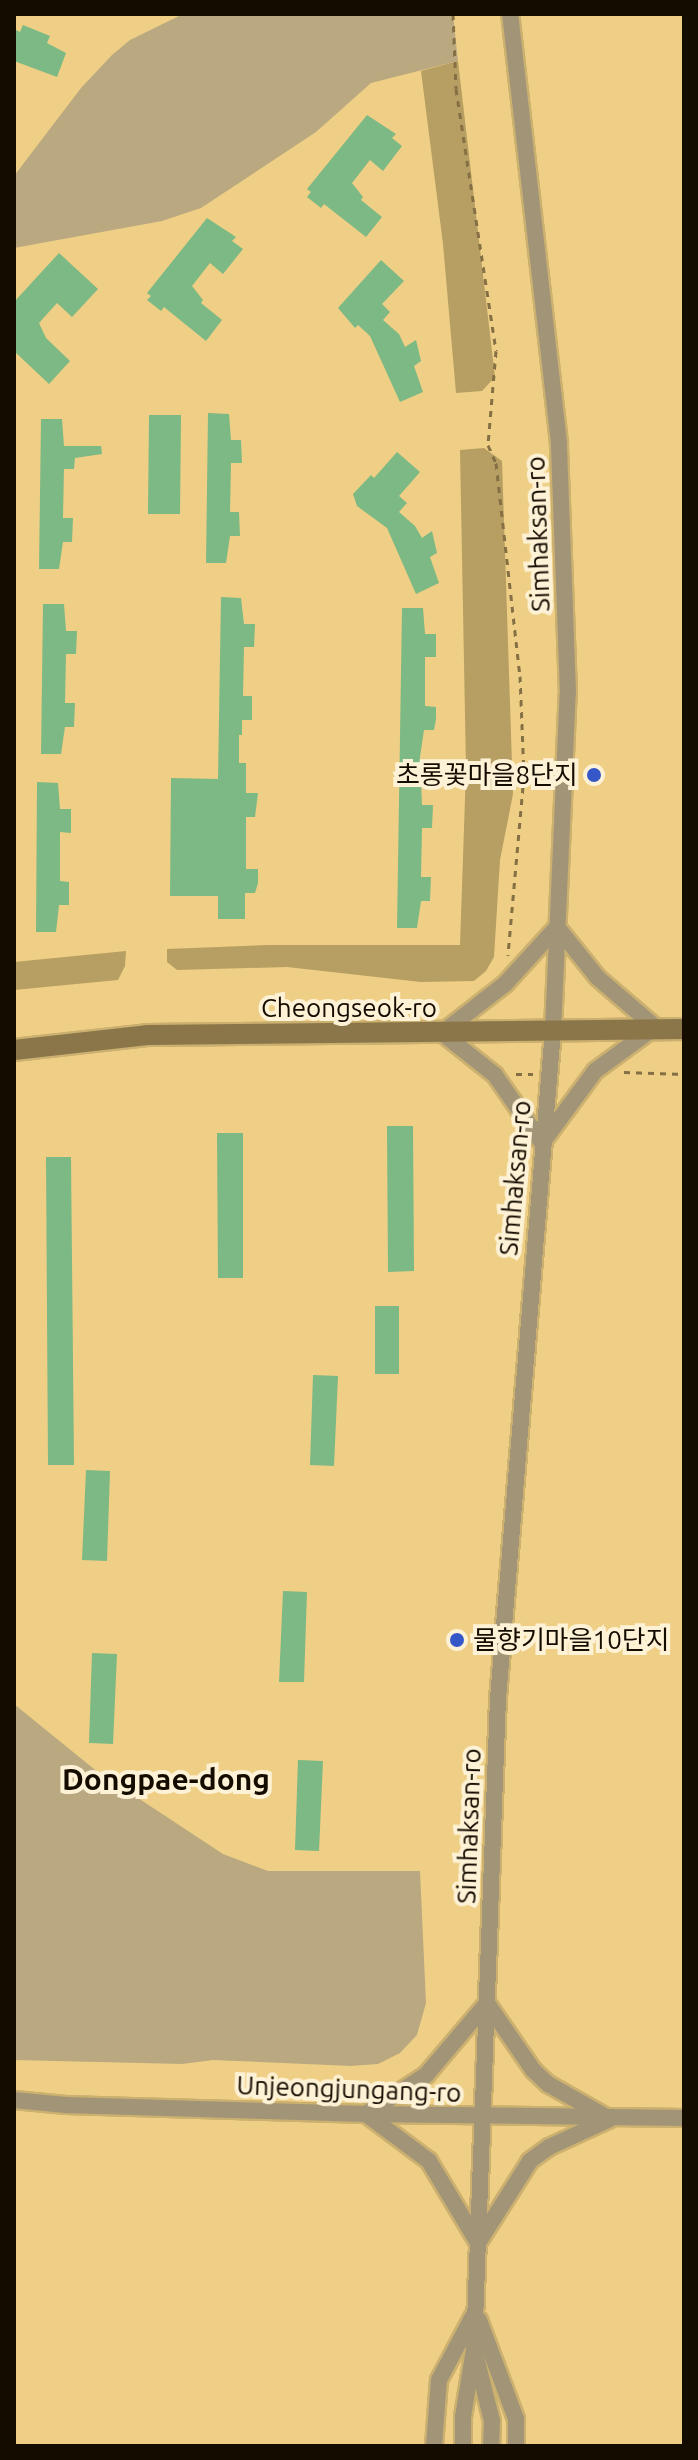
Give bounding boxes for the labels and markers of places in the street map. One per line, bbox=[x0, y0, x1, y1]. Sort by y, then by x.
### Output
place label: 초롱꽃마을8단지 bbox=[396, 759, 578, 791]
marker: 초롱꽃마을8단지 bbox=[585, 766, 603, 784]
place label: 물향기마을10단지 bbox=[473, 1624, 670, 1656]
marker: 물향기마을10단지 bbox=[448, 1631, 466, 1649]

